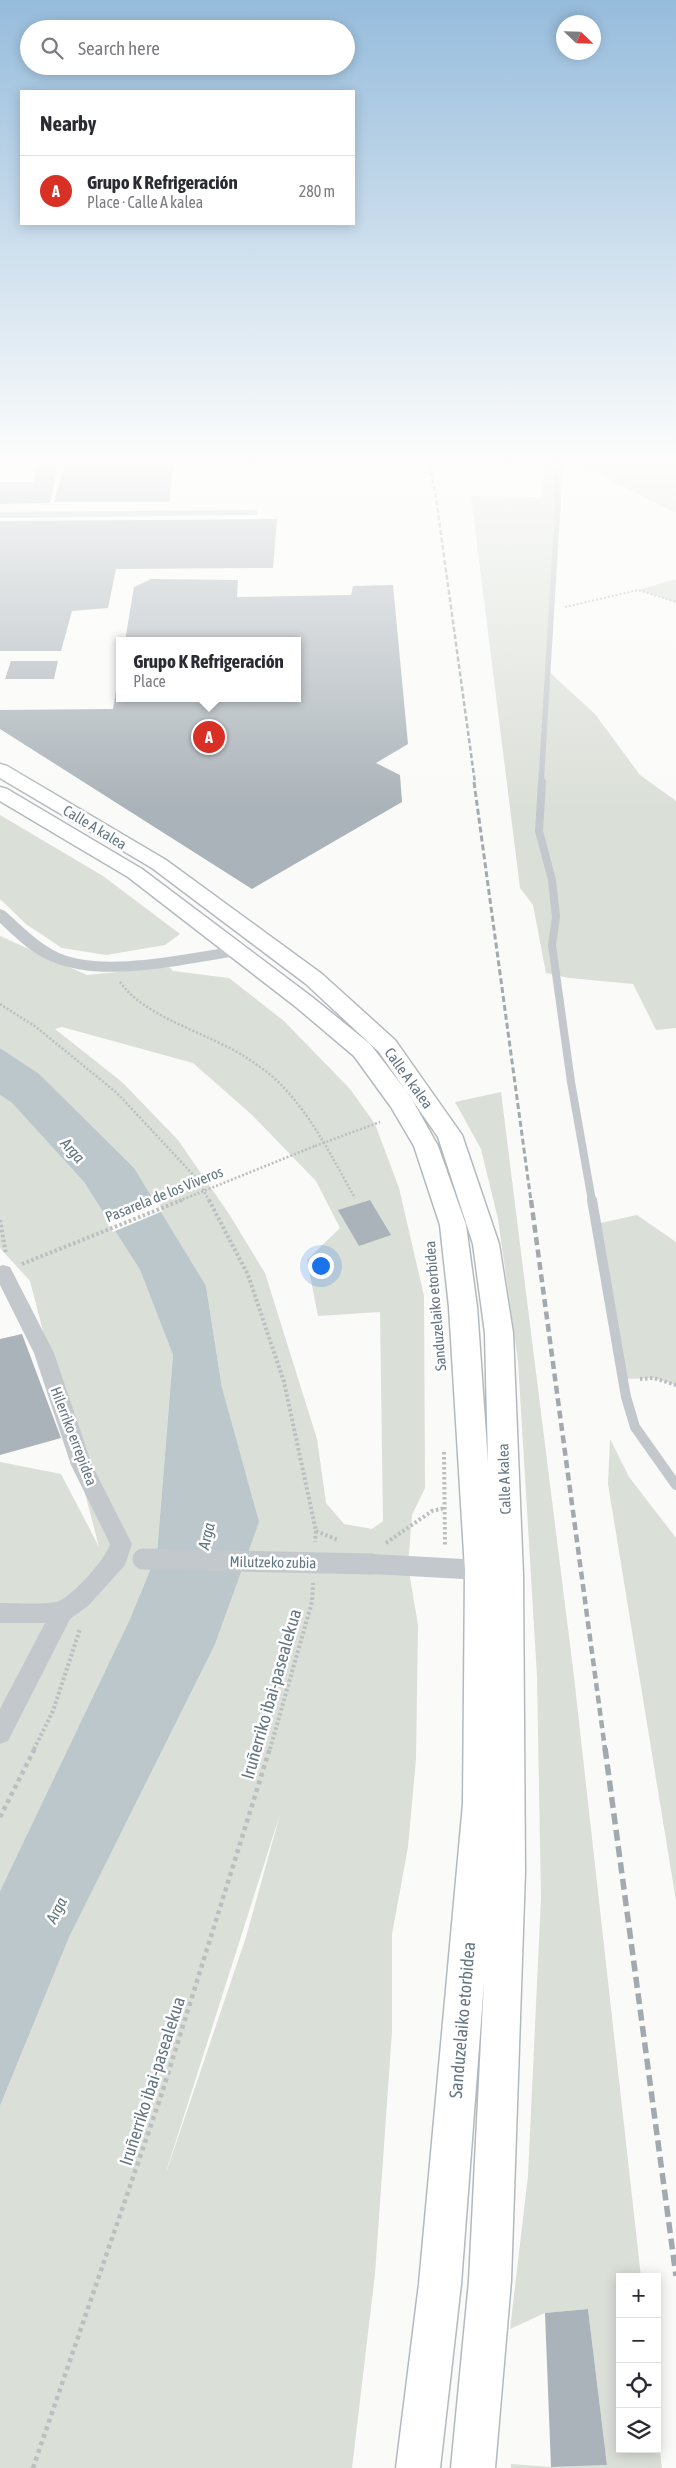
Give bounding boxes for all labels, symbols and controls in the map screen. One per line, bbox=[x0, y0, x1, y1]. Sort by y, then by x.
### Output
north arrow bbox=[556, 15, 601, 60]
search box bbox=[20, 20, 355, 75]
icon: search bbox=[38, 34, 66, 62]
text: Search here bbox=[78, 37, 160, 59]
text: Nearby bbox=[40, 111, 96, 135]
text: Grupo K Refrigeración bbox=[87, 171, 238, 193]
text: A bbox=[52, 182, 60, 200]
text: 280 m bbox=[299, 182, 335, 200]
text: Place · Calle A kalea bbox=[87, 193, 203, 211]
popup bbox=[116, 637, 301, 702]
text: Grupo K Refrigeración bbox=[133, 650, 284, 672]
text: Place bbox=[133, 672, 166, 690]
pin: A bbox=[193, 718, 225, 756]
street label: Calle A kalea bbox=[60, 801, 130, 853]
street label: Calle A kalea bbox=[381, 1044, 437, 1112]
water label: Arga bbox=[56, 1133, 89, 1167]
street label: Pasarela de los Viveros bbox=[103, 1163, 225, 1225]
street label: Sanduzelaiko etorbidea bbox=[421, 1240, 449, 1372]
your location bbox=[308, 1253, 334, 1279]
street label: Hilerriko errepidea bbox=[47, 1384, 101, 1488]
street label: Calle A kalea bbox=[494, 1443, 514, 1515]
water label: Arga bbox=[194, 1520, 219, 1552]
street label: Milutzeko zubia bbox=[230, 1553, 317, 1571]
street label: Iruñerriko ibai-pasealekua bbox=[237, 1607, 305, 1781]
water label: Arga bbox=[41, 1894, 71, 1927]
street label: Sanduzelaiko etorbidea bbox=[445, 1941, 479, 2099]
street label: Iruñerriko ibai-pasealekua bbox=[115, 1994, 189, 2168]
map controls bbox=[616, 2273, 661, 2453]
button: + bbox=[616, 2273, 661, 2318]
button: − bbox=[616, 2318, 661, 2363]
button: locate bbox=[616, 2363, 661, 2408]
button: layers bbox=[616, 2408, 661, 2453]

